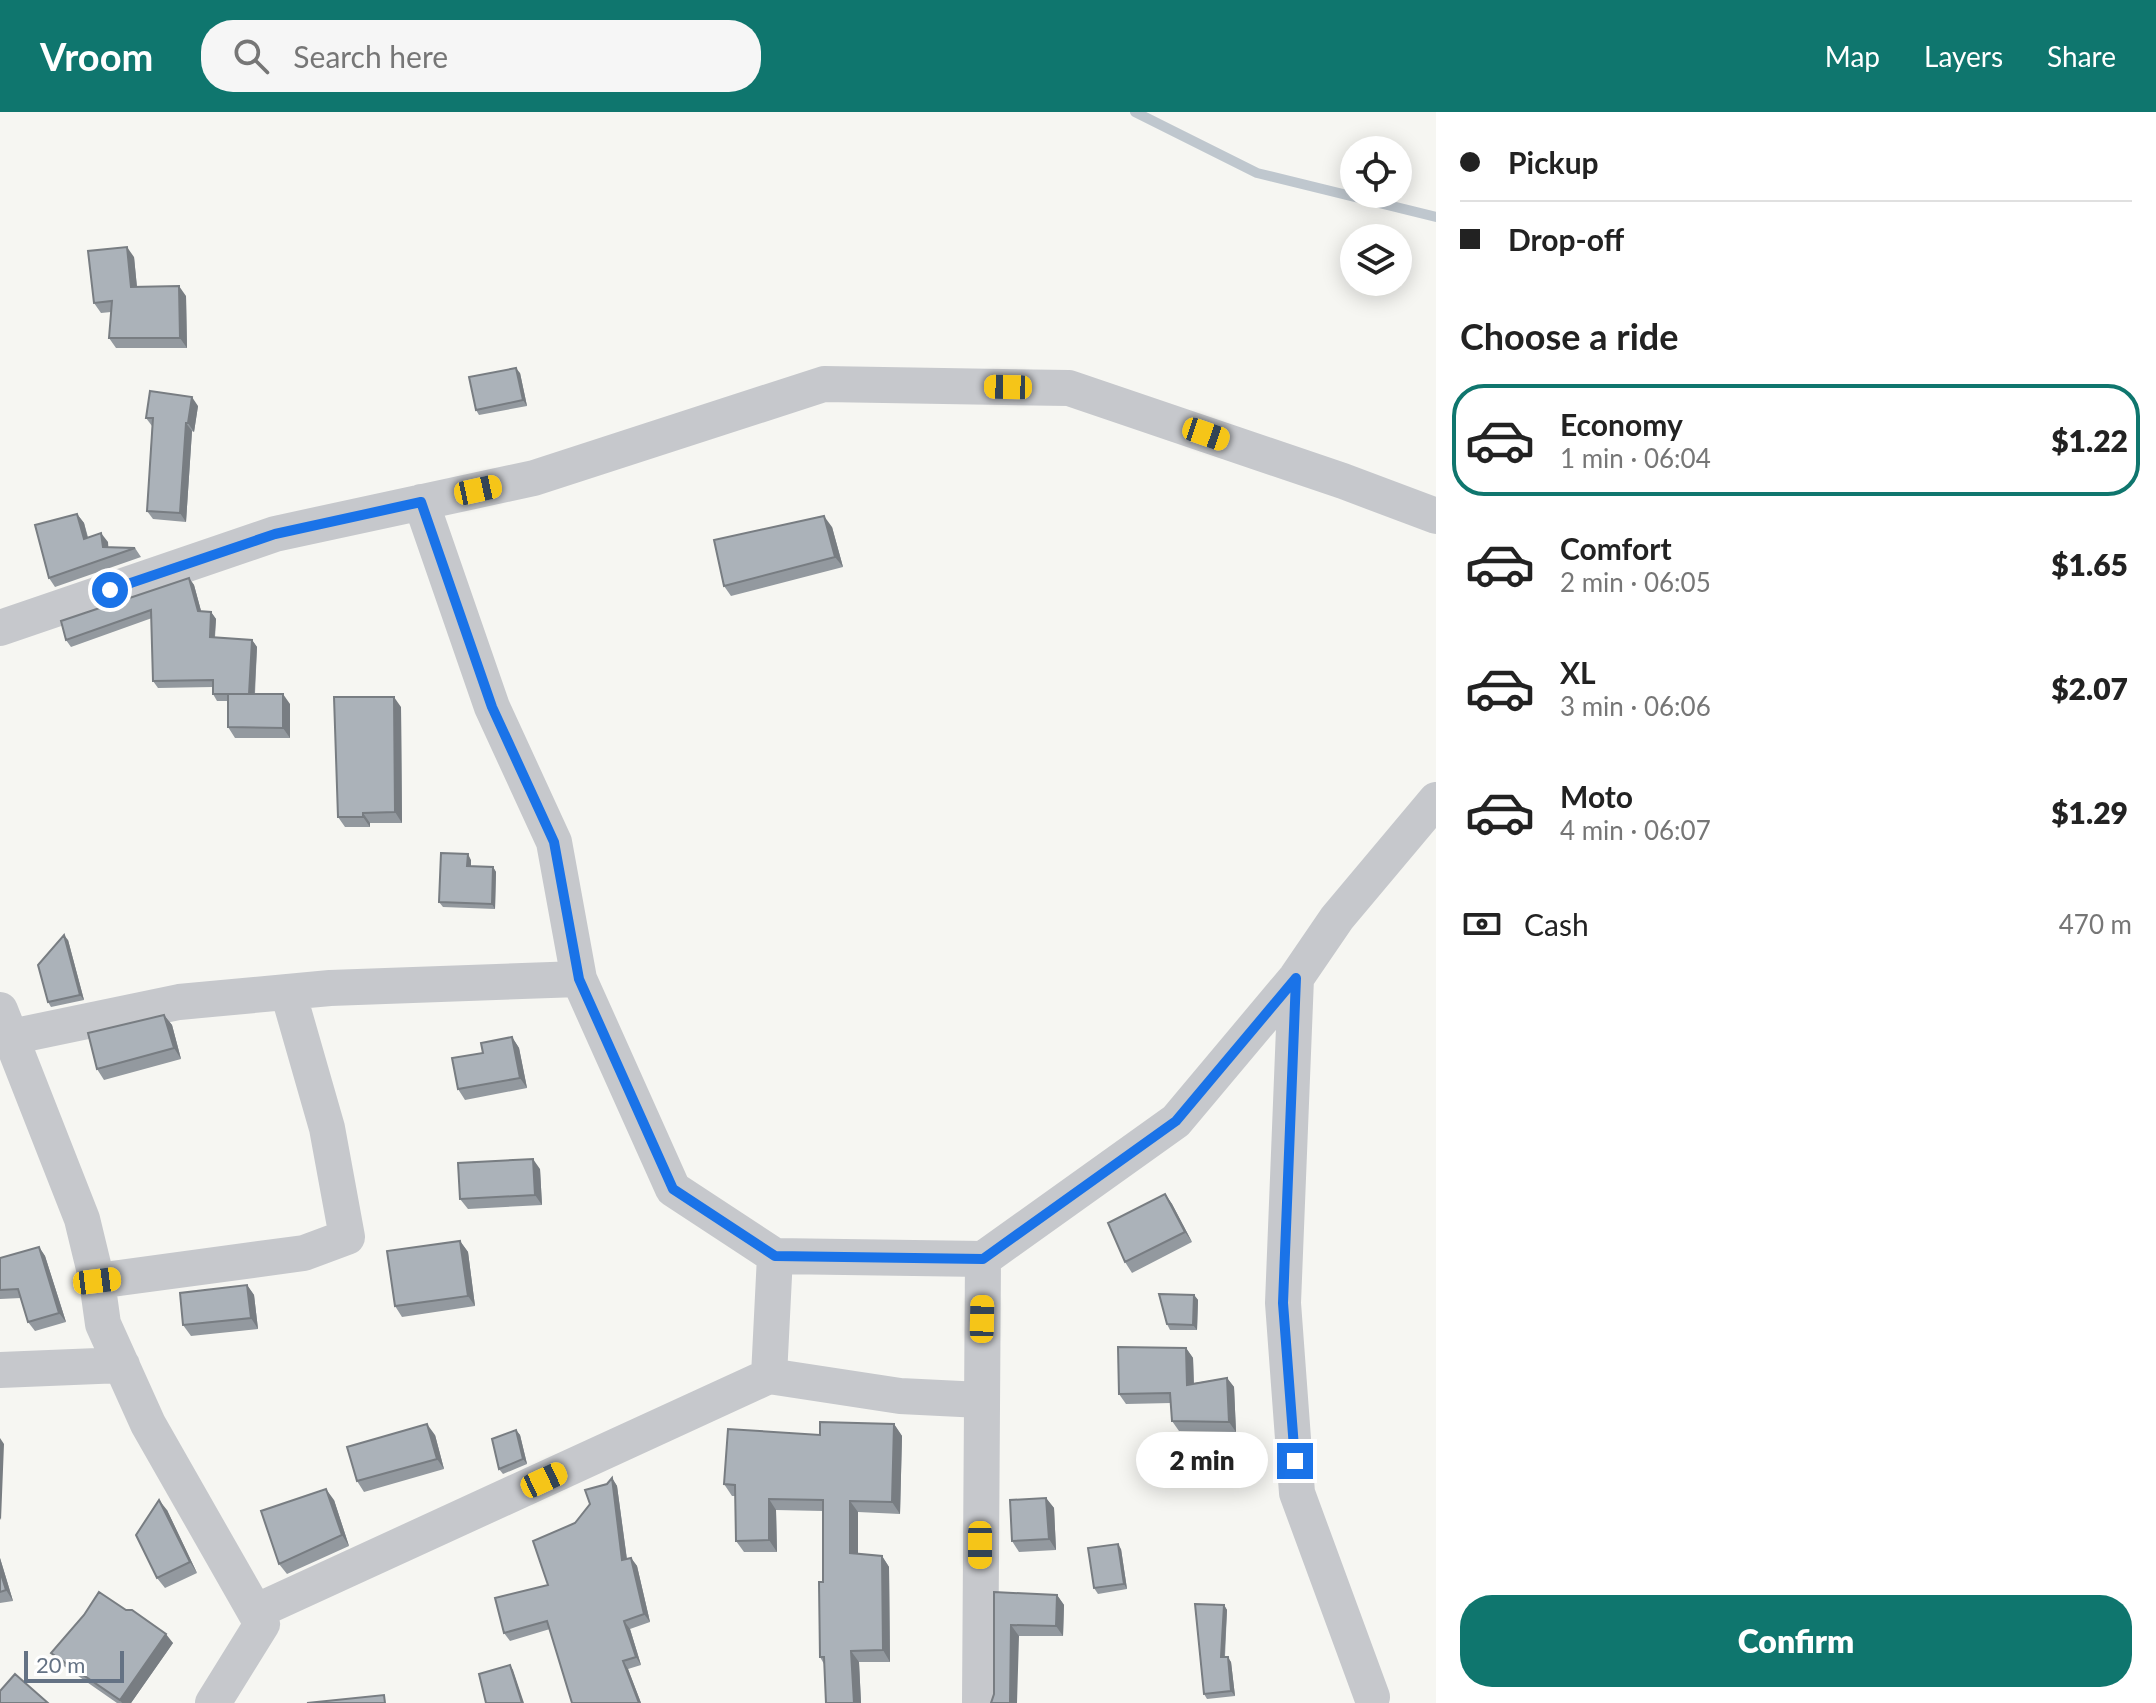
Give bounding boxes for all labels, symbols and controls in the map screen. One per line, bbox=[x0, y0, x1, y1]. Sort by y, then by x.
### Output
search box bbox=[201, 20, 761, 92]
text: Vroom bbox=[40, 33, 153, 79]
icon: search bbox=[229, 34, 273, 78]
text: Search here bbox=[293, 38, 448, 74]
text: Map bbox=[1825, 39, 1880, 73]
text: Layers bbox=[1924, 39, 2003, 73]
text: Share bbox=[2047, 39, 2116, 73]
map controls bbox=[1340, 136, 1412, 296]
button: locate bbox=[1340, 136, 1412, 208]
text: Pickup bbox=[1508, 144, 1599, 180]
text: Drop-off bbox=[1508, 221, 1624, 257]
button: layers bbox=[1340, 224, 1412, 296]
text: Choose a ride bbox=[1460, 314, 1679, 358]
car bbox=[984, 375, 1032, 399]
icon: car bbox=[1464, 404, 1536, 476]
text: Economy bbox=[1560, 406, 1683, 442]
car bbox=[1179, 415, 1233, 453]
text: $1.22 bbox=[2051, 422, 2128, 458]
text: 1 min · 06:04 bbox=[1560, 442, 1711, 474]
car bbox=[452, 473, 504, 507]
icon: car bbox=[1464, 528, 1536, 600]
text: Comfort bbox=[1560, 530, 1672, 566]
text: $1.65 bbox=[2051, 546, 2128, 582]
text: 2 min · 06:05 bbox=[1560, 566, 1711, 598]
route start bbox=[92, 572, 128, 608]
icon: car bbox=[1464, 652, 1536, 724]
text: XL bbox=[1560, 654, 1596, 690]
text: $2.07 bbox=[2051, 670, 2128, 706]
text: 3 min · 06:06 bbox=[1560, 690, 1711, 722]
icon: car bbox=[1464, 776, 1536, 848]
text: Moto bbox=[1560, 778, 1633, 814]
text: $1.29 bbox=[2051, 794, 2128, 830]
text: 4 min · 06:07 bbox=[1560, 814, 1711, 846]
icon: cash bbox=[1460, 902, 1504, 946]
text: Cash bbox=[1524, 906, 1589, 942]
text: 470 m bbox=[2059, 908, 2132, 940]
car bbox=[72, 1266, 122, 1296]
car bbox=[970, 1295, 994, 1343]
callout: 2 min bbox=[1135, 1433, 1267, 1489]
route end bbox=[1277, 1443, 1313, 1479]
text: 2 min bbox=[1170, 1444, 1234, 1476]
car bbox=[517, 1459, 571, 1501]
car bbox=[968, 1521, 992, 1569]
button: Confirm bbox=[1460, 1595, 2132, 1687]
scale bar bbox=[24, 1647, 124, 1683]
text: 20 m bbox=[36, 1651, 85, 1678]

